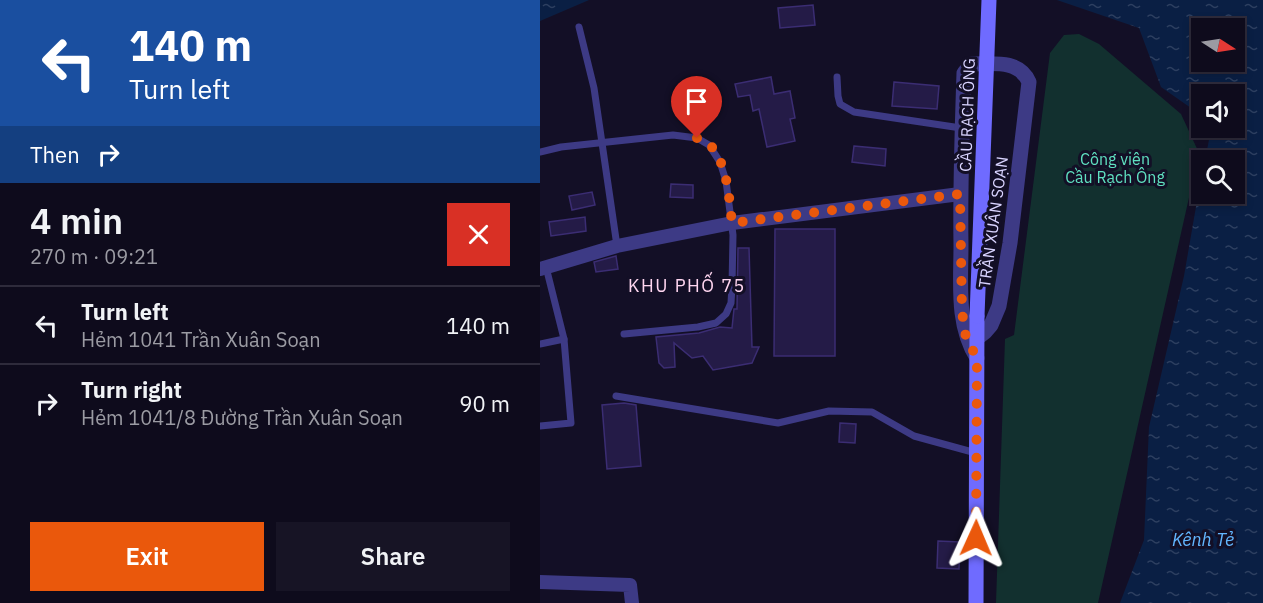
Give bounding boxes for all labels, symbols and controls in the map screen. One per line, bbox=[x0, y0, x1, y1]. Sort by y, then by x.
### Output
text: 140 m bbox=[129, 18, 252, 73]
north arrow bbox=[1191, 18, 1245, 72]
map controls bbox=[1191, 18, 1245, 204]
icon: left bbox=[30, 24, 108, 102]
street label: CẦU RẠCH ÔNG bbox=[953, 58, 979, 172]
text: Turn left bbox=[129, 71, 230, 106]
pin bbox=[671, 76, 722, 138]
button: sound bbox=[1191, 84, 1245, 138]
icon: arrive bbox=[680, 85, 713, 118]
icon: right bbox=[92, 138, 125, 171]
text: Then bbox=[30, 140, 80, 169]
park label: Công viên Cầu Rạch Ông bbox=[1065, 149, 1165, 187]
button: search bbox=[1191, 150, 1245, 204]
street label: TRẦN XUÂN SOẠN bbox=[972, 155, 1012, 289]
text: 4 min bbox=[30, 197, 123, 244]
button: close bbox=[447, 203, 510, 266]
text: 270 m · 09:21 bbox=[30, 243, 158, 270]
district label: KHU PHỐ 75 bbox=[628, 271, 746, 297]
text: Turn left bbox=[81, 297, 169, 326]
icon: left bbox=[30, 309, 63, 342]
text: 140 m bbox=[446, 311, 510, 340]
text: Hẻm 1041 Trần Xuân Soạn bbox=[81, 326, 321, 353]
text: Turn right bbox=[81, 375, 182, 404]
icon: right bbox=[30, 387, 63, 420]
text: 90 m bbox=[459, 389, 510, 418]
text: Hẻm 1041/8 Đường Trần Xuân Soạn bbox=[81, 404, 403, 431]
position arrow bbox=[944, 506, 1008, 570]
button: Exit bbox=[30, 522, 264, 591]
button: Share bbox=[276, 522, 510, 591]
water label: Kênh Tẻ bbox=[1172, 528, 1234, 551]

